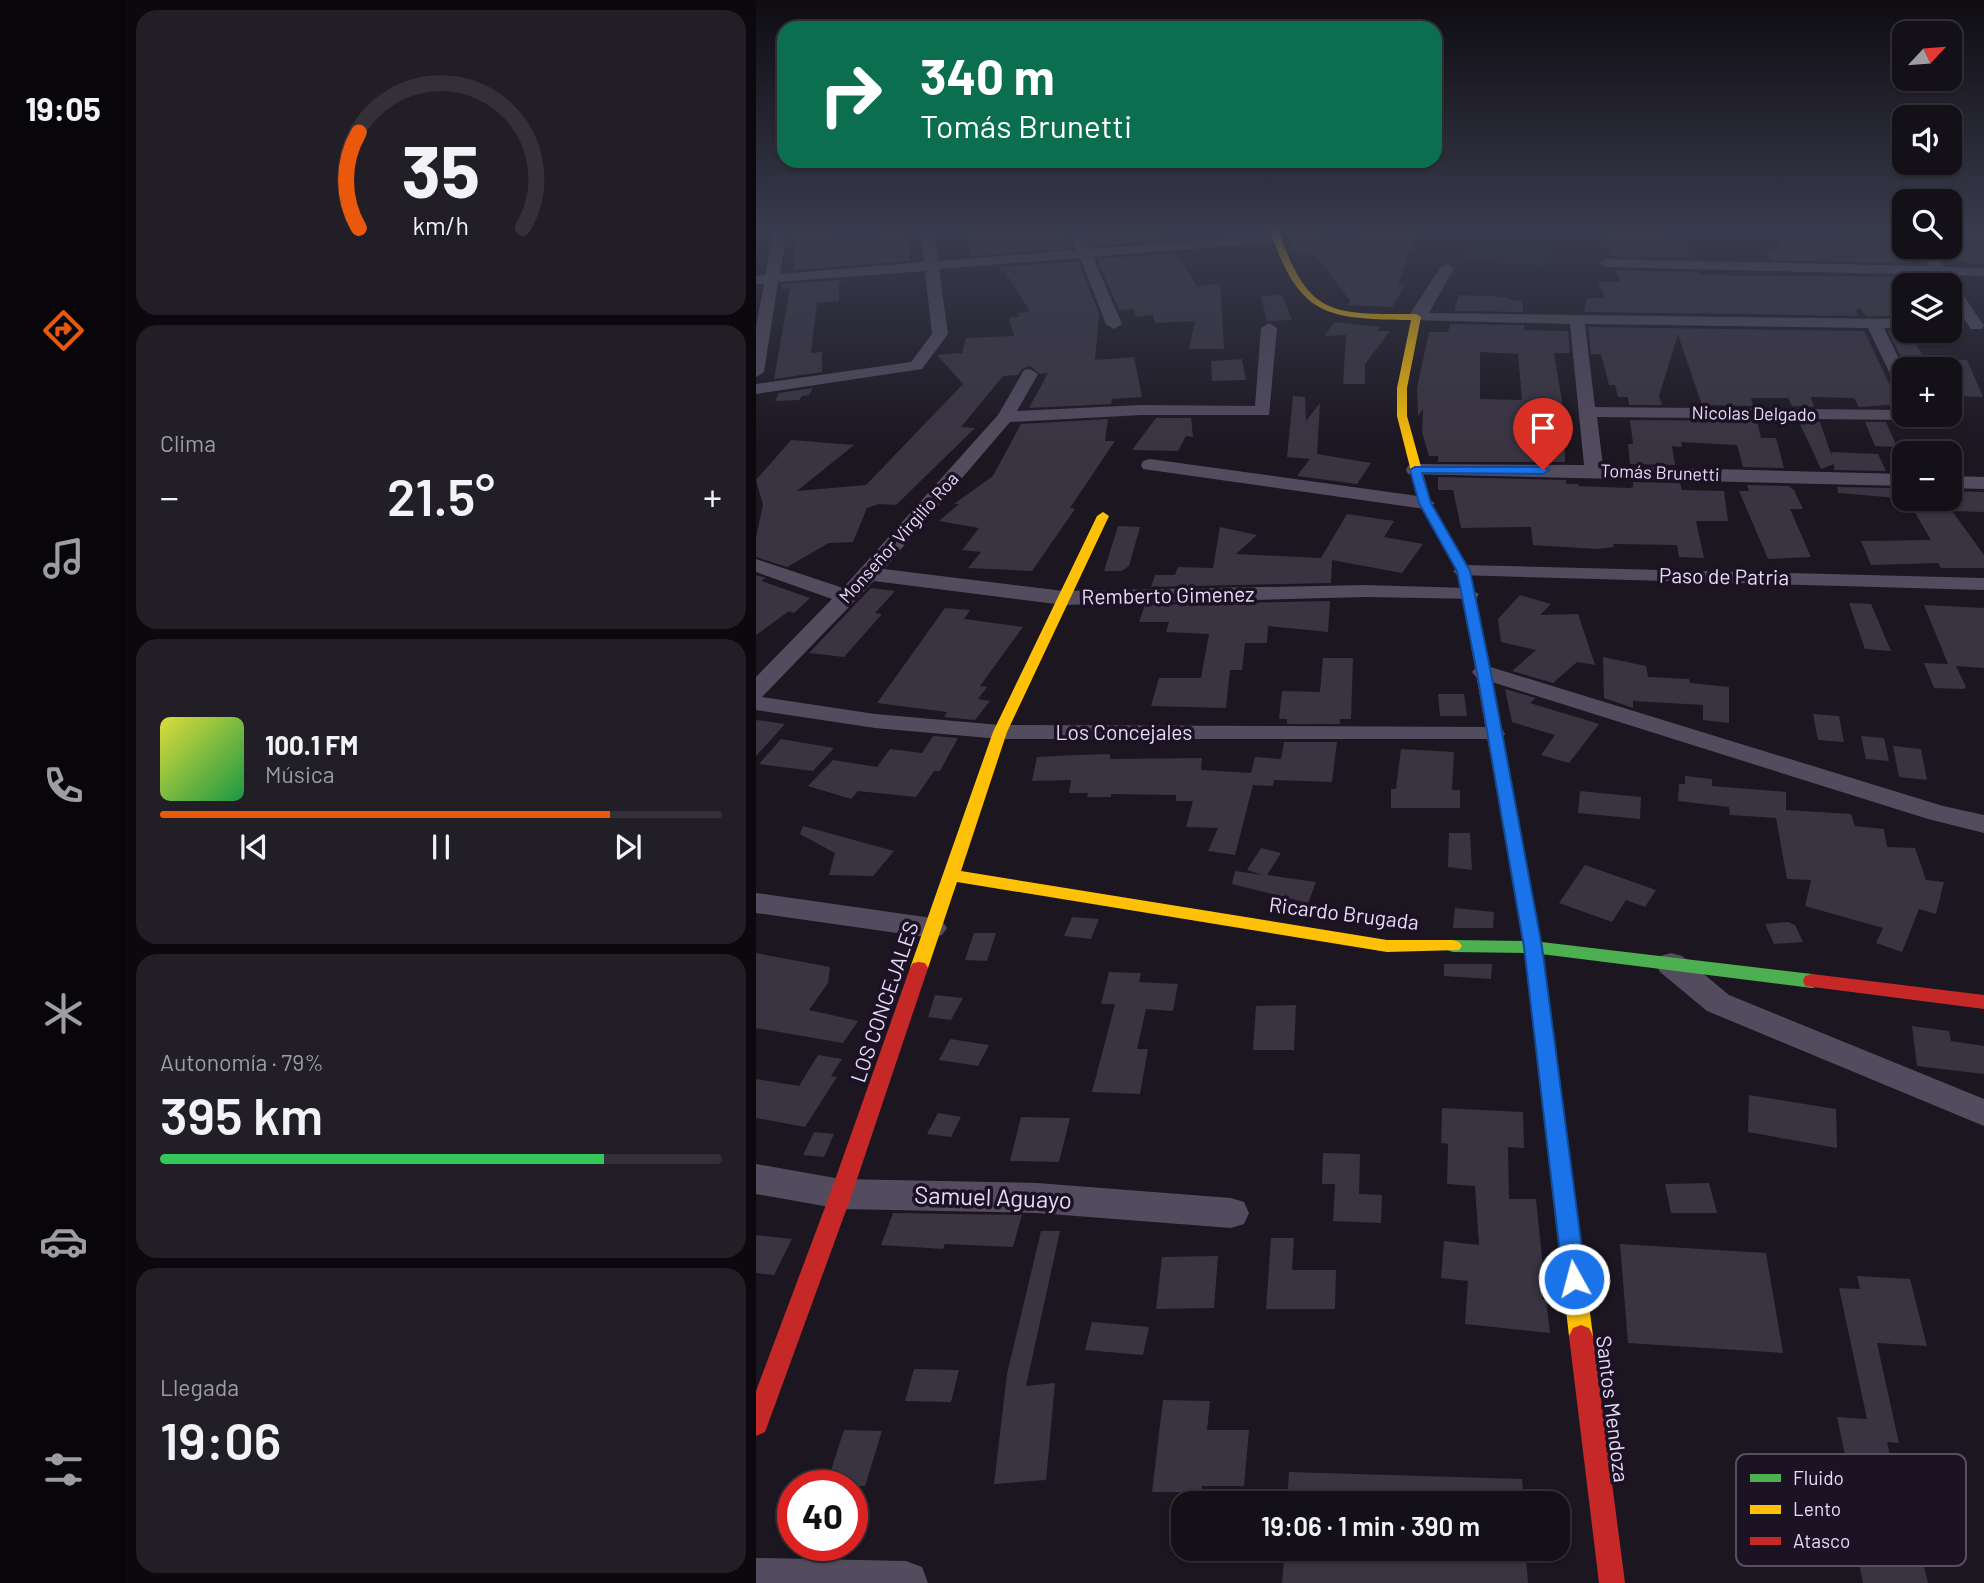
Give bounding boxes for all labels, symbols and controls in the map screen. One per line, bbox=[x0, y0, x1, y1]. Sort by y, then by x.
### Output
north arrow bbox=[1892, 21, 1962, 91]
map controls bbox=[1892, 21, 1962, 511]
text: 340 m bbox=[920, 46, 1055, 105]
icon: right bbox=[805, 49, 896, 140]
text: 19:05 bbox=[25, 89, 101, 127]
button: sound bbox=[1892, 105, 1962, 175]
text: Tomás Brunetti bbox=[920, 106, 1132, 144]
text: 35 bbox=[402, 126, 480, 214]
button: search bbox=[1892, 189, 1962, 259]
text: km/h bbox=[413, 210, 469, 240]
button: layers bbox=[1892, 273, 1962, 343]
icon: directions bbox=[39, 306, 88, 355]
button: + bbox=[1892, 357, 1962, 427]
pin bbox=[1513, 398, 1573, 470]
street label: Nicolas Delgado bbox=[1691, 401, 1817, 425]
icon: arrive bbox=[1524, 409, 1562, 447]
text: Clima bbox=[160, 429, 216, 457]
button: − bbox=[1892, 441, 1962, 511]
street label: Tomás Brunetti bbox=[1600, 459, 1720, 485]
text: 21.5° bbox=[387, 464, 495, 526]
street label: Monseñor Virgilio Roa bbox=[834, 467, 963, 607]
text: − bbox=[160, 473, 179, 519]
text: + bbox=[703, 473, 722, 519]
icon: music bbox=[39, 534, 88, 583]
street label: Paso de Patria bbox=[1659, 562, 1789, 589]
street label: Remberto Gimenez bbox=[1081, 580, 1255, 609]
street label: Los Concejales bbox=[1056, 719, 1192, 744]
text: 100.1 FM bbox=[265, 729, 358, 760]
text: Música bbox=[265, 760, 334, 788]
icon: phone bbox=[39, 761, 88, 810]
icon: previous bbox=[235, 828, 273, 866]
icon: pause bbox=[422, 828, 460, 866]
icon: next bbox=[609, 828, 647, 866]
street label: Ricardo Brugada bbox=[1268, 891, 1421, 934]
street label: LOS CONCEJALES bbox=[844, 918, 923, 1085]
icon: climate bbox=[39, 989, 88, 1038]
text: Autonomía · 79% bbox=[160, 1048, 324, 1076]
text: 395 km bbox=[160, 1083, 323, 1145]
street label: Samuel Aguayo bbox=[914, 1179, 1072, 1214]
icon: car bbox=[39, 1217, 88, 1266]
position arrow bbox=[1537, 1242, 1611, 1316]
street label: Santos Mendoza bbox=[1592, 1334, 1635, 1484]
text: Llegada bbox=[160, 1373, 239, 1401]
text: 19:06 bbox=[160, 1408, 281, 1470]
icon: filters bbox=[39, 1445, 88, 1494]
legend bbox=[1736, 1454, 1966, 1566]
text: Fluido bbox=[1793, 1466, 1844, 1489]
speed limit sign: 40 bbox=[777, 1470, 868, 1561]
text: Lento bbox=[1793, 1497, 1841, 1520]
text: 19:06 · 1 min · 390 m bbox=[1261, 1510, 1480, 1541]
text: Atasco bbox=[1793, 1529, 1850, 1552]

